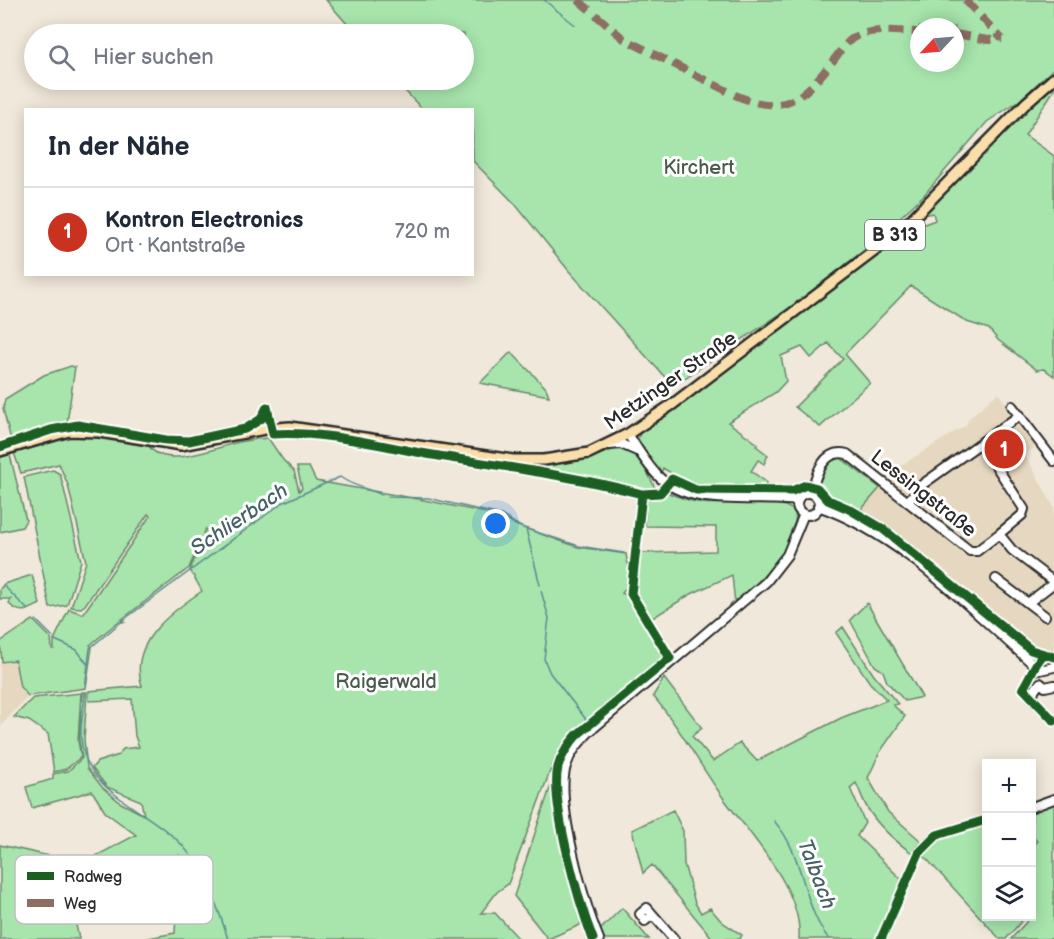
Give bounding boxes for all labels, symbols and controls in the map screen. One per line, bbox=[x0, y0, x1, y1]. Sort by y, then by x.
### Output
north arrow bbox=[910, 18, 964, 72]
search box bbox=[24, 24, 474, 90]
icon: search bbox=[45, 41, 78, 74]
text: Hier suchen bbox=[93, 44, 214, 71]
text: In der Nähe bbox=[48, 132, 190, 163]
park label: Kirchert bbox=[663, 156, 735, 180]
text: Kontron Electronics bbox=[105, 207, 303, 234]
text: 1 bbox=[63, 220, 72, 244]
text: 720 m bbox=[395, 220, 450, 244]
road number: B 313 bbox=[865, 220, 925, 250]
text: Ort · Kantstraße bbox=[105, 234, 245, 258]
street label: Metzinger Straße bbox=[600, 326, 741, 435]
pin: 1 bbox=[984, 426, 1024, 472]
street label: Lessingstraße bbox=[866, 445, 981, 543]
water label: Schlierbach bbox=[186, 478, 293, 561]
your location bbox=[481, 509, 510, 538]
park label: Raigerwald bbox=[335, 670, 437, 694]
map controls bbox=[982, 759, 1036, 921]
button: + bbox=[982, 759, 1036, 813]
button: − bbox=[982, 813, 1036, 867]
water label: Talbach bbox=[792, 836, 841, 913]
legend bbox=[15, 855, 213, 924]
button: layers bbox=[982, 867, 1036, 921]
text: Radweg bbox=[64, 868, 122, 887]
text: Weg bbox=[64, 895, 96, 914]

